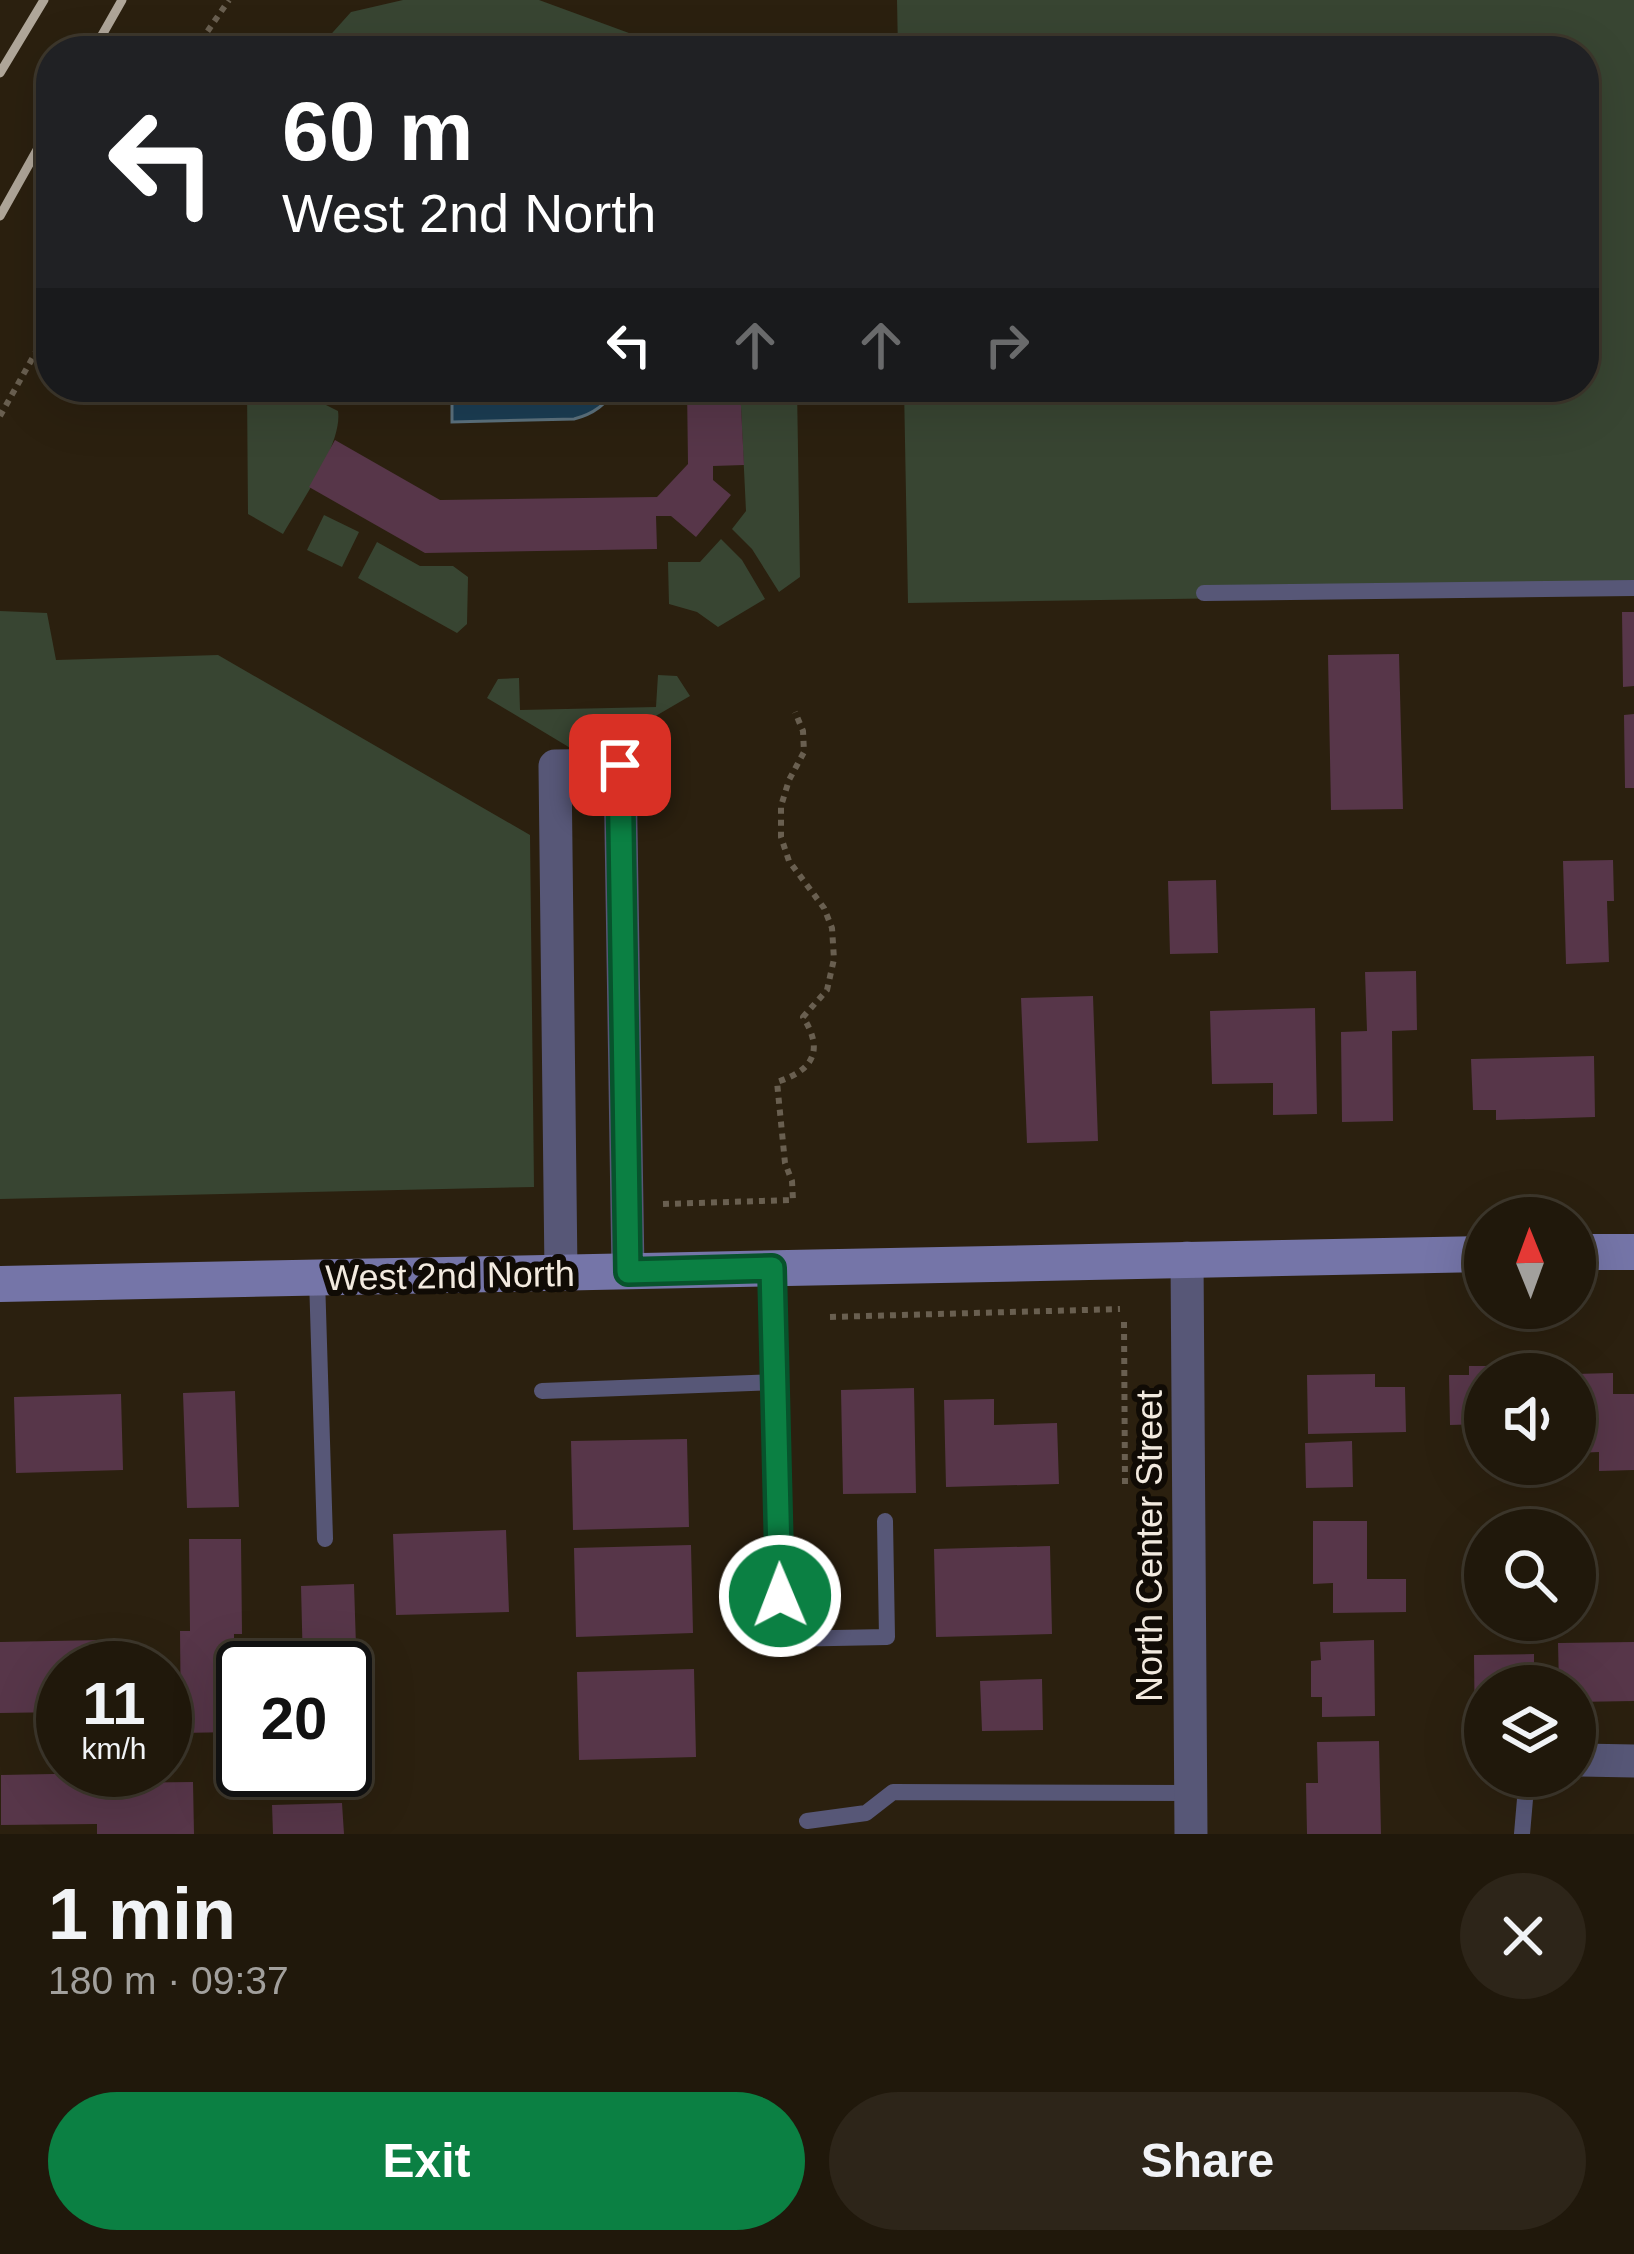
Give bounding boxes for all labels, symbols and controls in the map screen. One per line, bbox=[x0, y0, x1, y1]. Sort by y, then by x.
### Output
icon: left bbox=[84, 84, 240, 240]
text: 60 m bbox=[282, 84, 473, 178]
text: West 2nd North bbox=[282, 183, 656, 243]
icon: left bbox=[596, 312, 662, 378]
icon: ahead bbox=[722, 312, 788, 378]
icon: ahead bbox=[848, 312, 914, 378]
icon: right bbox=[974, 312, 1040, 378]
pin bbox=[569, 714, 671, 816]
icon: arrive bbox=[587, 732, 653, 798]
north arrow bbox=[1464, 1197, 1596, 1329]
map controls bbox=[1464, 1197, 1596, 1797]
street label: West 2nd North bbox=[325, 1253, 575, 1298]
button: sound bbox=[1464, 1353, 1596, 1485]
street label: North Center Street bbox=[1129, 1390, 1170, 1702]
button: search bbox=[1464, 1509, 1596, 1641]
position arrow bbox=[717, 1533, 843, 1659]
speed limit sign: 20 bbox=[216, 1641, 372, 1797]
button: layers bbox=[1464, 1665, 1596, 1797]
text: 11 bbox=[82, 1670, 146, 1737]
text: km/h bbox=[81, 1732, 147, 1765]
button: close bbox=[1460, 1873, 1586, 1999]
text: 1 min bbox=[48, 1874, 236, 1954]
text: 180 m · 09:37 bbox=[48, 1959, 289, 2002]
button: Exit bbox=[48, 2092, 805, 2230]
button: Share bbox=[829, 2092, 1586, 2230]

